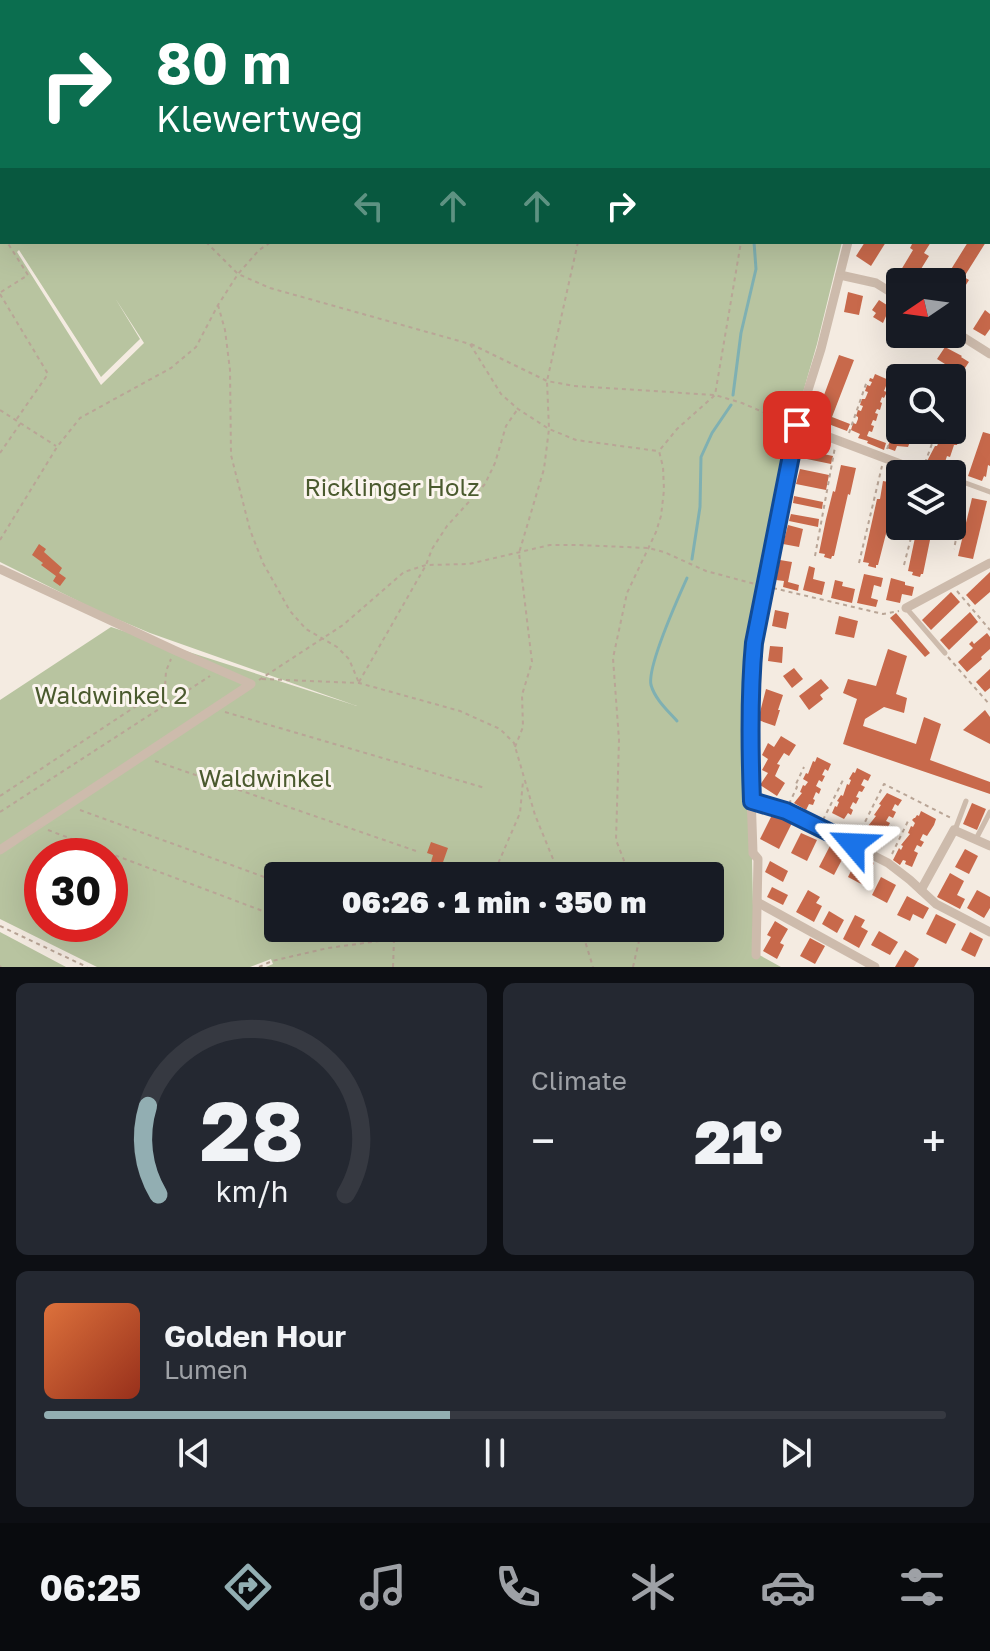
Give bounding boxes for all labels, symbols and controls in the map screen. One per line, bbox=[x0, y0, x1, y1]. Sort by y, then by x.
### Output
text: 80 m bbox=[156, 29, 291, 96]
icon: right bbox=[24, 32, 128, 136]
text: Klewertweg bbox=[156, 97, 363, 140]
icon: left bbox=[347, 184, 391, 228]
icon: ahead bbox=[431, 184, 475, 228]
icon: ahead bbox=[515, 184, 559, 228]
icon: right bbox=[599, 184, 643, 228]
north arrow bbox=[886, 268, 966, 348]
map controls bbox=[886, 268, 966, 540]
button: search bbox=[886, 364, 966, 444]
pin bbox=[763, 391, 831, 459]
icon: arrive bbox=[775, 403, 819, 447]
button: layers bbox=[886, 460, 966, 540]
park label: Ricklinger Holz bbox=[304, 472, 480, 501]
park label: Waldwinkel 2 bbox=[34, 680, 188, 709]
park label: Waldwinkel bbox=[198, 763, 332, 792]
position arrow bbox=[811, 802, 895, 886]
speed limit sign: 30 bbox=[24, 838, 128, 942]
text: 06:26 · 1 min · 350 m bbox=[342, 884, 646, 920]
text: Climate bbox=[531, 1065, 627, 1096]
text: 28 bbox=[200, 1079, 304, 1179]
text: 21° bbox=[694, 1105, 783, 1177]
text: − bbox=[531, 1114, 555, 1167]
text: + bbox=[922, 1114, 946, 1167]
text: km/h bbox=[215, 1174, 288, 1208]
text: Golden Hour bbox=[164, 1318, 346, 1354]
text: Lumen bbox=[164, 1354, 248, 1385]
icon: previous bbox=[172, 1431, 216, 1475]
icon: pause bbox=[473, 1431, 517, 1475]
icon: next bbox=[774, 1431, 818, 1475]
icon: directions bbox=[220, 1559, 276, 1615]
icon: music bbox=[355, 1559, 411, 1615]
icon: phone bbox=[490, 1559, 546, 1615]
icon: climate bbox=[625, 1559, 681, 1615]
icon: car bbox=[760, 1559, 816, 1615]
icon: filters bbox=[894, 1559, 950, 1615]
text: 06:25 bbox=[39, 1566, 141, 1609]

